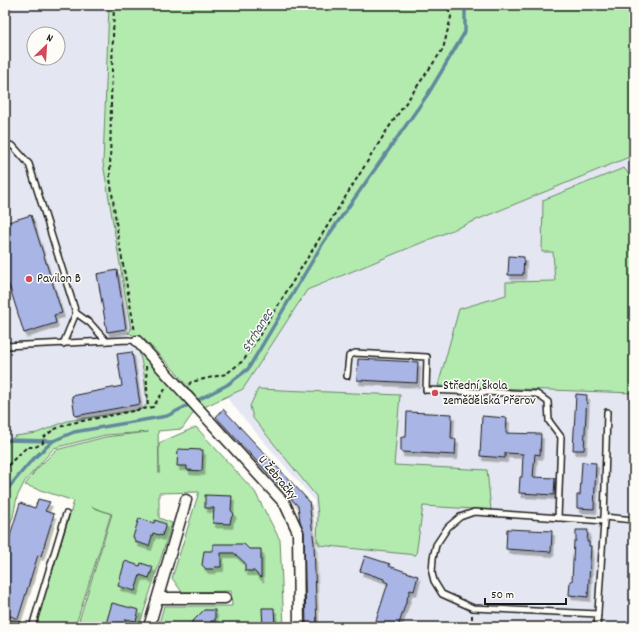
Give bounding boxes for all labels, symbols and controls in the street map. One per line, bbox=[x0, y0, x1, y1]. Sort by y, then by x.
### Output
north arrow bbox=[26, 26, 66, 66]
text: N bbox=[44, 30, 56, 47]
place label: Pavilon B bbox=[37, 270, 81, 289]
marker: Pavilon B bbox=[24, 274, 34, 284]
water label: Strhanec bbox=[237, 304, 280, 357]
place label: Střední škola zemědělská Přerov bbox=[443, 377, 536, 411]
marker: Střední škola zemědělská Přerov bbox=[430, 388, 440, 398]
street label: U Žebračky bbox=[253, 452, 302, 505]
scale bar bbox=[485, 580, 566, 606]
text: 50 m bbox=[491, 587, 514, 604]

